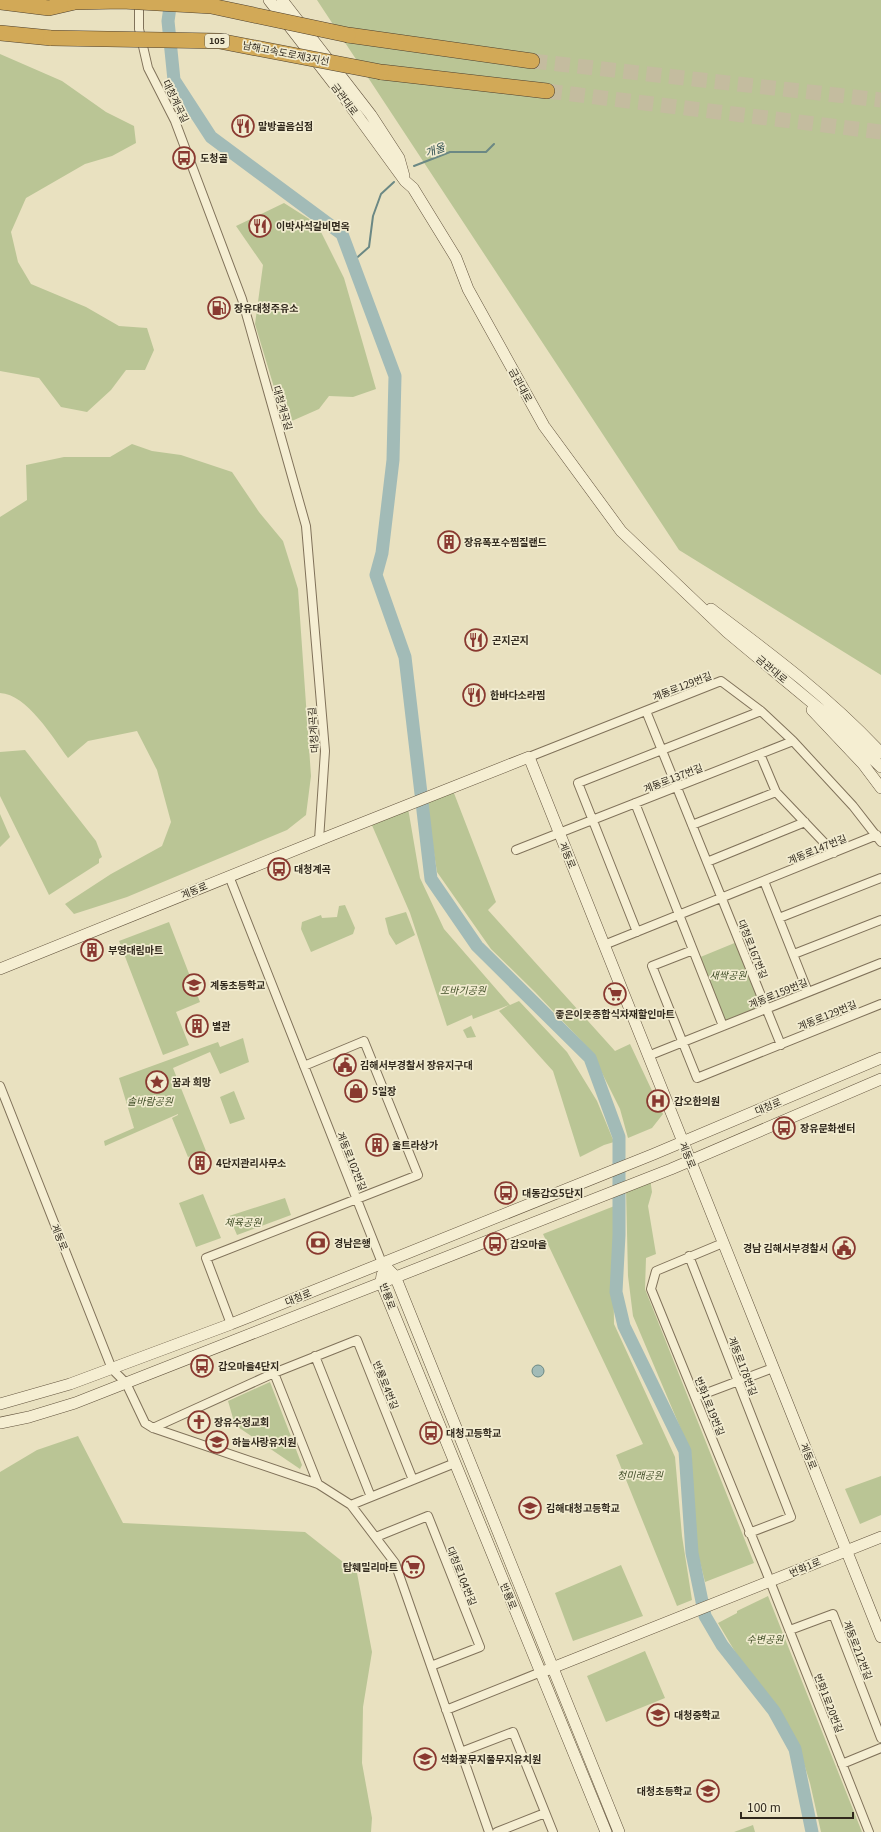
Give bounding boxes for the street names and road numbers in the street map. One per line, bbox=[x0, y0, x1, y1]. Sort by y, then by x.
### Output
road number: 105 bbox=[205, 34, 229, 48]
street label: 남해고속도로제3지선 bbox=[241, 37, 331, 68]
street label: 대청계곡길 bbox=[160, 77, 193, 125]
street label: 금관대로 bbox=[328, 79, 362, 118]
street label: 금관대로 bbox=[506, 365, 537, 404]
street label: 대청계곡길 bbox=[270, 384, 297, 432]
street label: 금관대로 bbox=[753, 651, 791, 686]
street label: 계동로129번길 bbox=[650, 667, 714, 704]
street label: 대청계곡길 bbox=[303, 707, 322, 754]
street label: 계동로137번길 bbox=[641, 759, 705, 796]
street label: 계동로147번길 bbox=[785, 830, 849, 867]
street label: 계동로 bbox=[556, 839, 581, 870]
street label: 계동로 bbox=[178, 877, 209, 902]
street label: 대청로167번길 bbox=[735, 917, 772, 981]
street label: 계동로159번길 bbox=[746, 974, 810, 1011]
street label: 계동로129번길 bbox=[795, 996, 859, 1033]
street label: 대청로 bbox=[752, 1093, 783, 1118]
street label: 계동로102번길 bbox=[334, 1129, 371, 1193]
street label: 계동로 bbox=[676, 1139, 701, 1170]
street label: 계동로 bbox=[48, 1221, 73, 1252]
street label: 반룡로 bbox=[377, 1280, 400, 1311]
street label: 대청로 bbox=[282, 1284, 313, 1309]
street label: 계동로178번길 bbox=[725, 1334, 762, 1398]
street label: 반룡로4번길 bbox=[370, 1358, 403, 1412]
street label: 번화1로19번길 bbox=[692, 1374, 729, 1438]
street label: 계동로 bbox=[797, 1440, 822, 1471]
street label: 대청로104번길 bbox=[444, 1544, 481, 1608]
street label: 번화1로 bbox=[787, 1553, 823, 1580]
street label: 반룡로 bbox=[497, 1580, 522, 1611]
street label: 계동로212번길 bbox=[840, 1618, 877, 1682]
street label: 번화1로20번길 bbox=[811, 1671, 848, 1735]

